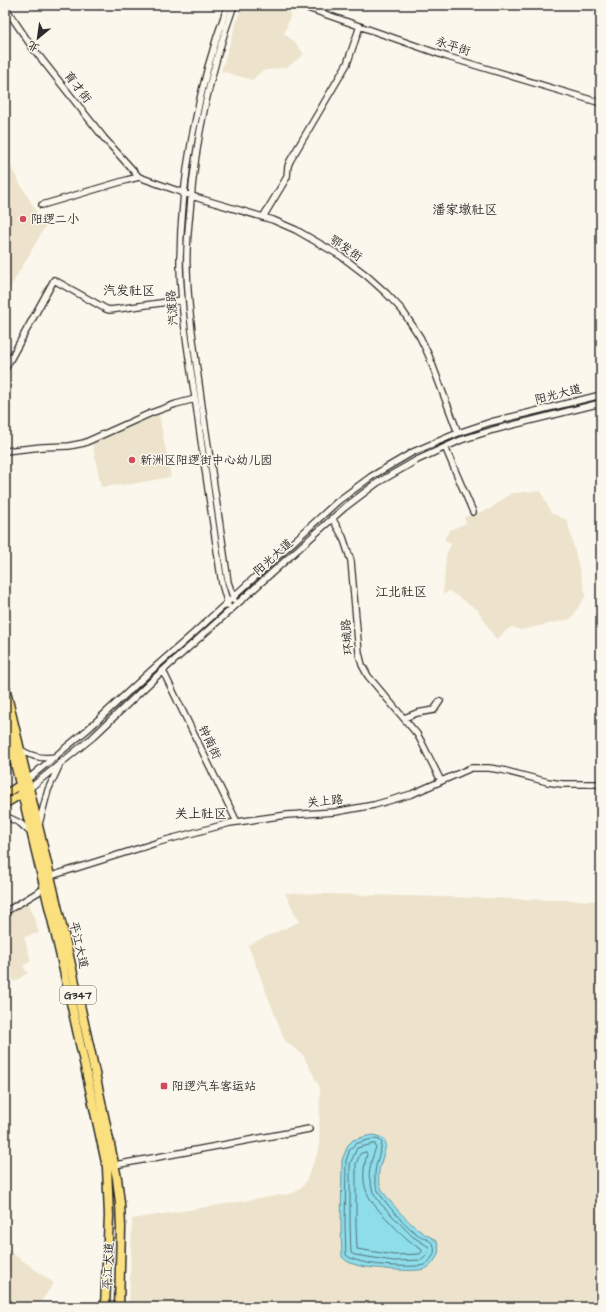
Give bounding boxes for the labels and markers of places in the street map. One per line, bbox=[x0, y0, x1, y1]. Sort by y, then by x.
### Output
place label: 阳逻二小 bbox=[31, 211, 79, 228]
marker: 阳逻二小 bbox=[18, 214, 28, 224]
place label: 新洲区阳逻街中心幼儿园 bbox=[140, 452, 272, 469]
marker: 新洲区阳逻街中心幼儿园 bbox=[127, 455, 137, 465]
place label: 阳逻汽车客运站 bbox=[172, 1078, 256, 1095]
marker: 阳逻汽车客运站 bbox=[159, 1081, 169, 1091]

